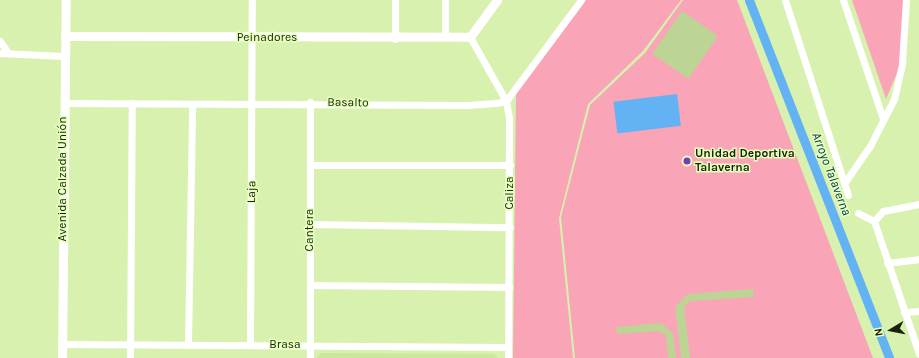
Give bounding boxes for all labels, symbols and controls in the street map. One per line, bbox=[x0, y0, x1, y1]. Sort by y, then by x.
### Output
street label: Peinadores bbox=[237, 31, 297, 45]
street label: Basalto bbox=[327, 95, 369, 111]
street label: Avenida Calzada Unión bbox=[56, 117, 70, 241]
water label: Arroyo Talaverna bbox=[808, 130, 854, 218]
place label: Unidad Deportiva Talaverna bbox=[695, 147, 795, 175]
marker: Unidad Deportiva Talaverna bbox=[682, 156, 692, 166]
street label: Caliza bbox=[503, 176, 517, 210]
street label: Laja bbox=[245, 181, 259, 203]
street label: Cantera bbox=[303, 209, 317, 251]
north arrow bbox=[871, 310, 911, 350]
text: N bbox=[872, 327, 886, 337]
street label: Brasa bbox=[269, 338, 301, 352]

